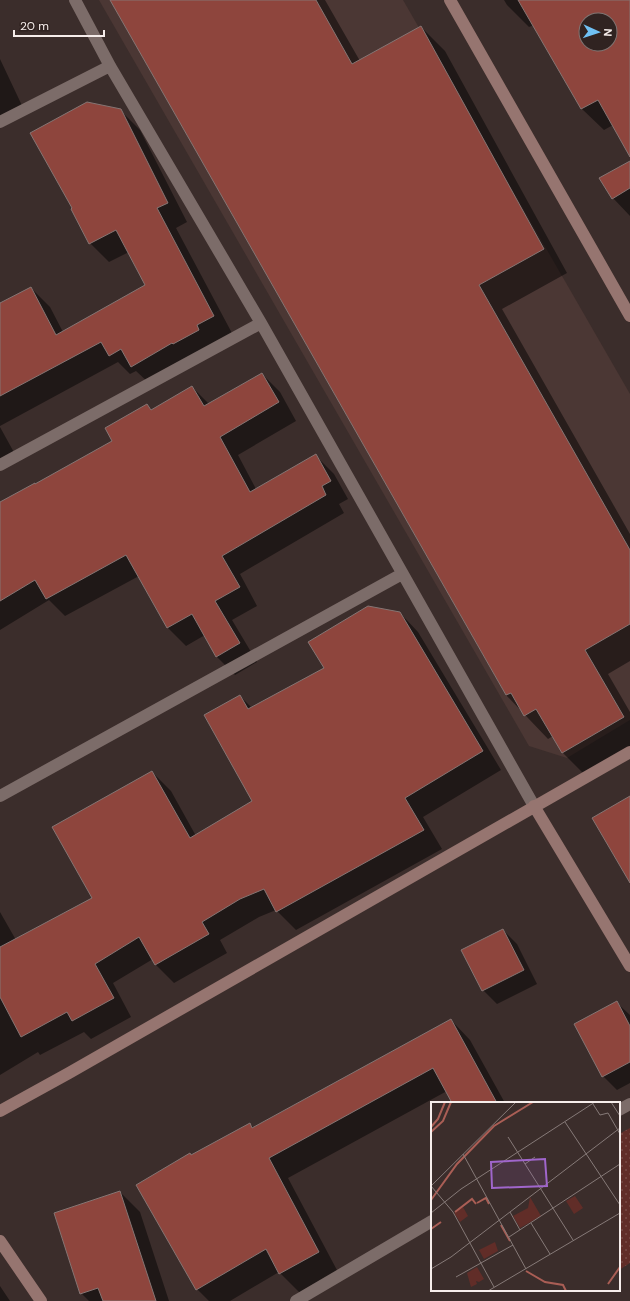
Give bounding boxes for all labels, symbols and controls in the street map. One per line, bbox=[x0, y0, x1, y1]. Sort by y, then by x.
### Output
scale bar bbox=[14, 12, 104, 38]
north arrow bbox=[578, 12, 618, 52]
text: 20 m bbox=[20, 18, 49, 34]
text: N bbox=[601, 28, 615, 37]
inset map bbox=[431, 1102, 620, 1291]

